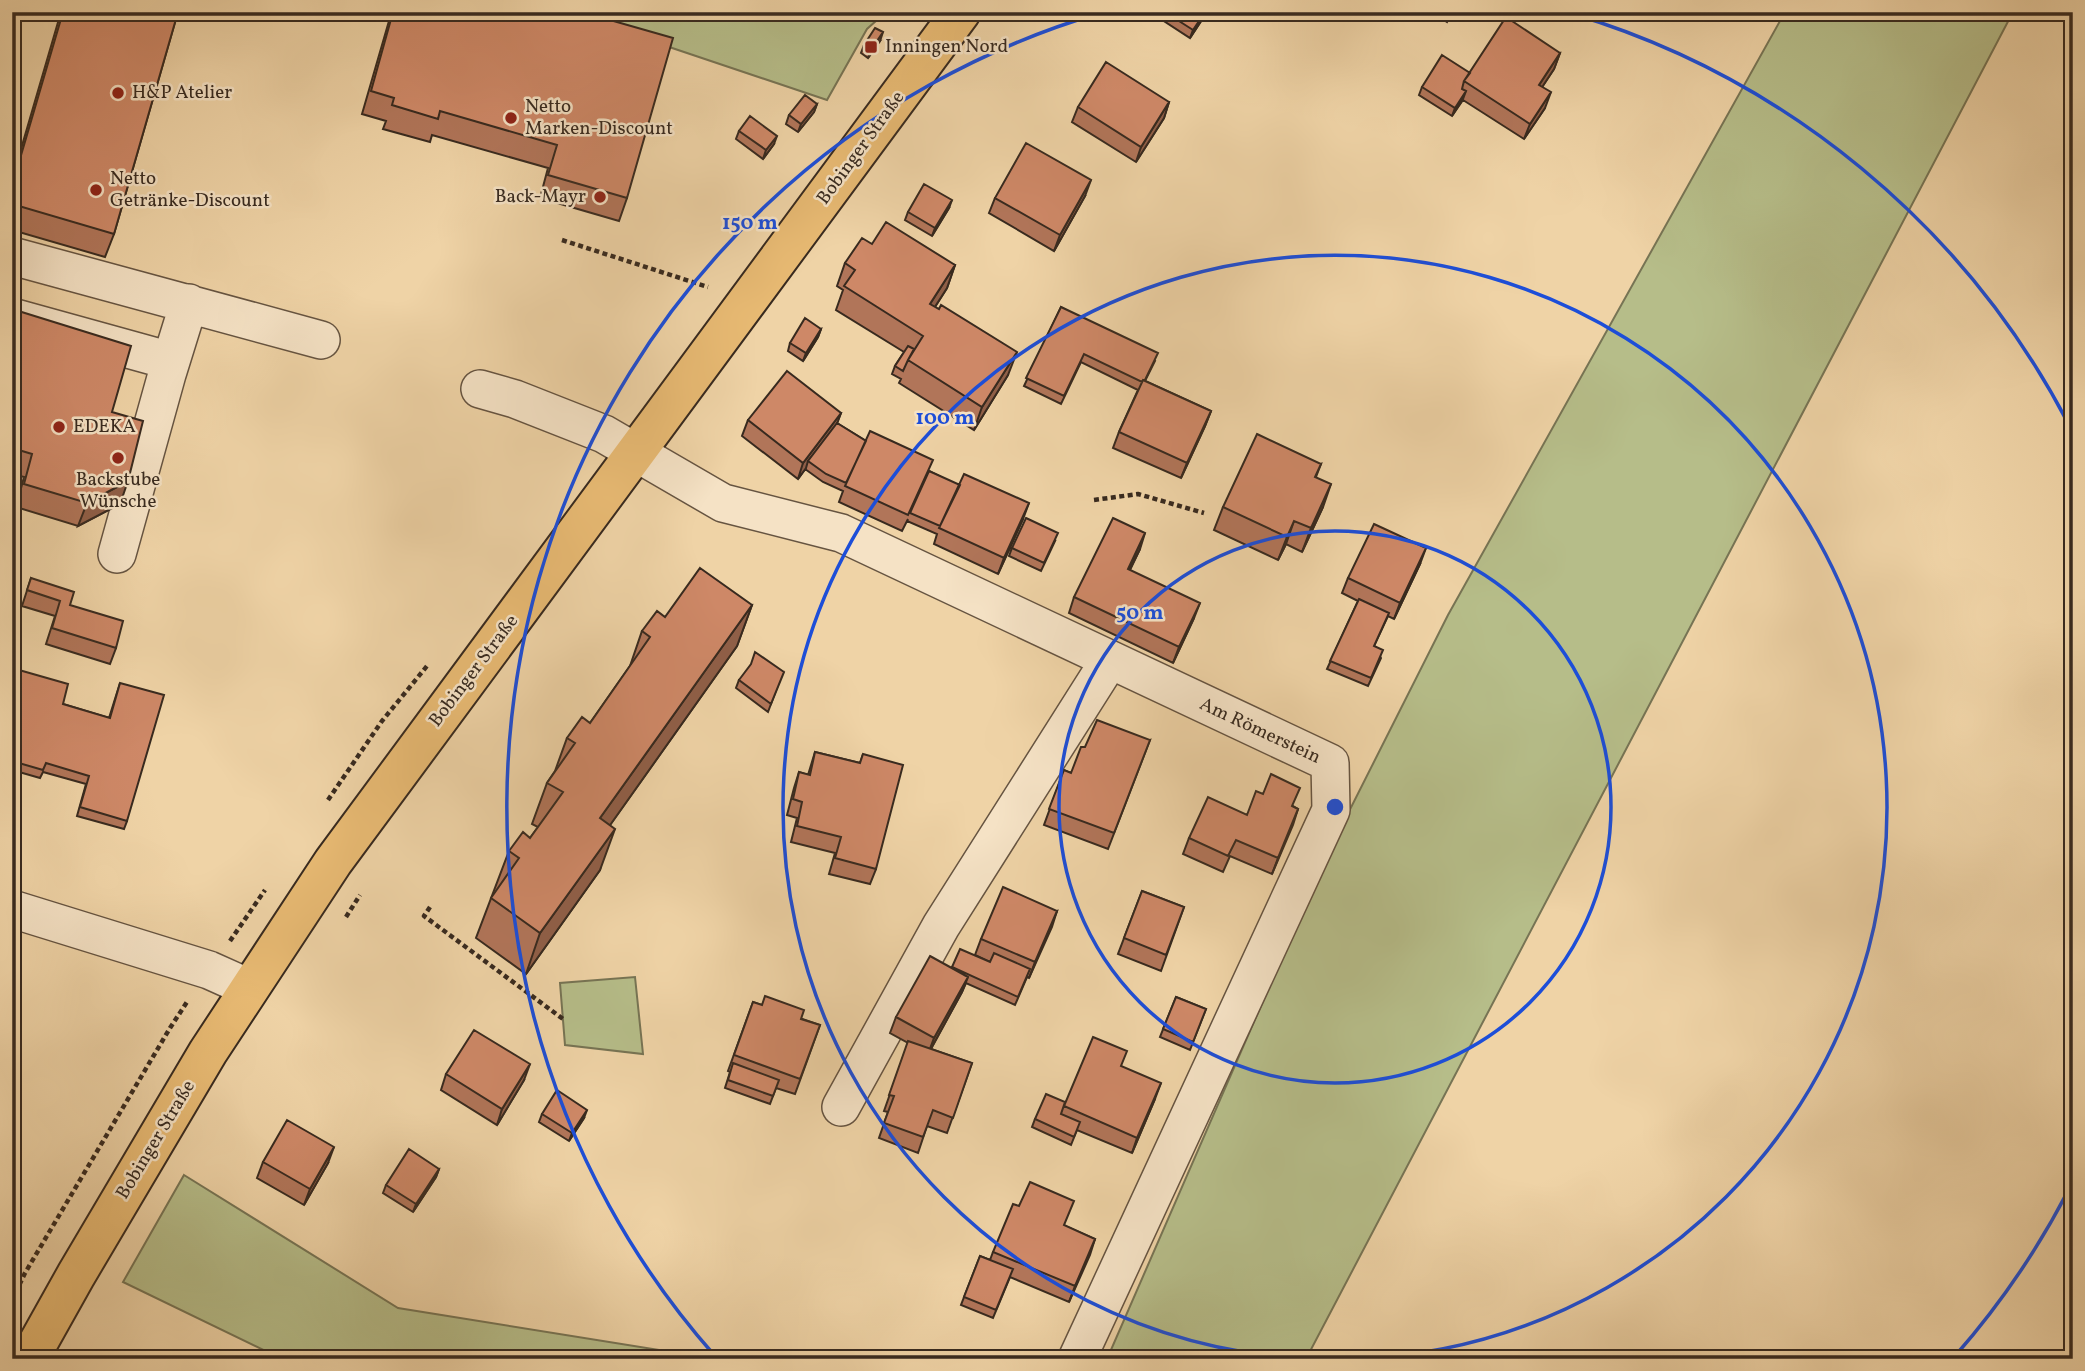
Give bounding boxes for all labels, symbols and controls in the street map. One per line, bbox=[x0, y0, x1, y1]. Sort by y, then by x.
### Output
place label: Inningen Nord bbox=[885, 34, 1008, 60]
marker: Inningen Nord bbox=[863, 39, 879, 55]
place label: H&P Atelier bbox=[132, 80, 232, 106]
marker: H&P Atelier bbox=[110, 85, 126, 101]
street label: Bobinger Straße bbox=[811, 86, 911, 210]
place label: Netto Marken-Discount bbox=[525, 94, 673, 142]
marker: Netto Marken-Discount bbox=[503, 110, 519, 126]
place label: Netto Getränke-Discount bbox=[110, 166, 270, 214]
marker: Netto Getränke-Discount bbox=[88, 182, 104, 198]
place label: Back-Mayr bbox=[495, 184, 586, 210]
marker: Back-Mayr bbox=[592, 189, 608, 205]
text: 150 m bbox=[722, 209, 778, 238]
text: 100 m bbox=[915, 404, 975, 433]
place label: EDEKA bbox=[73, 414, 136, 440]
marker: EDEKA bbox=[51, 419, 67, 435]
marker: Backstube Wünsche bbox=[110, 450, 126, 466]
place label: Backstube Wünsche bbox=[76, 467, 160, 515]
text: 50 m bbox=[1116, 599, 1164, 628]
street label: Bobinger Straße bbox=[423, 609, 525, 733]
street label: Am Römerstein bbox=[1195, 691, 1325, 771]
centre of rings bbox=[1323, 795, 1347, 819]
street label: Bobinger Straße bbox=[110, 1076, 202, 1204]

